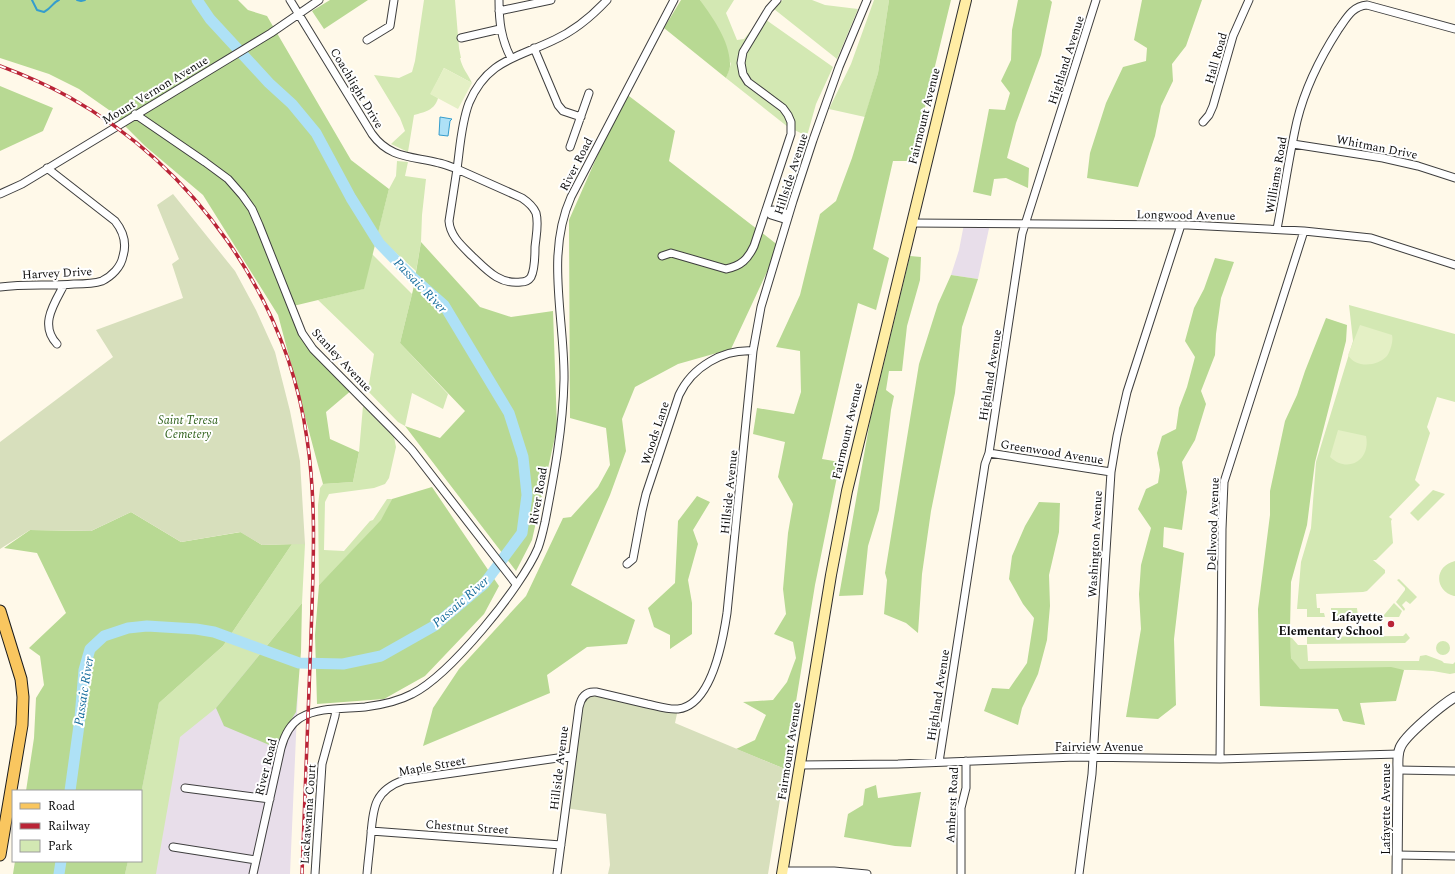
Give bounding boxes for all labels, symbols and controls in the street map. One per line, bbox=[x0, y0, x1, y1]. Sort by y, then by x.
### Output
street label: Highland Avenue bbox=[1043, 13, 1090, 107]
street label: Hall Road bbox=[1200, 30, 1233, 86]
street label: Coachlight Drive bbox=[325, 44, 388, 132]
street label: Mount Vernon Avenue bbox=[99, 51, 212, 130]
street label: Fairmount Avenue bbox=[903, 66, 946, 166]
street label: Whitman Drive bbox=[1335, 130, 1419, 165]
street label: Hillside Avenue bbox=[769, 131, 814, 217]
street label: River Road bbox=[555, 134, 598, 194]
street label: Williams Road bbox=[1260, 135, 1293, 215]
street label: Longwood Avenue bbox=[1136, 205, 1236, 226]
water label: Passaic River bbox=[389, 254, 452, 318]
street label: Harvey Drive bbox=[22, 262, 93, 285]
street label: Stanley Avenue bbox=[307, 324, 376, 397]
street label: Highland Avenue bbox=[974, 328, 1007, 422]
street label: Fairmount Avenue bbox=[827, 381, 868, 481]
street label: Woods Lane bbox=[636, 399, 675, 467]
park label: Saint Teresa Cemetery bbox=[158, 411, 218, 444]
street label: Greenwood Avenue bbox=[999, 435, 1105, 470]
street label: Hillside Avenue bbox=[716, 449, 743, 535]
street label: River Road bbox=[524, 466, 553, 526]
street label: Dellwood Avenue bbox=[1202, 477, 1225, 571]
street label: Washington Avenue bbox=[1083, 490, 1108, 598]
water label: Passaic River bbox=[428, 571, 494, 632]
place label: Lafayette Elementary School bbox=[1279, 608, 1383, 641]
marker: Lafayette Elementary School bbox=[1386, 619, 1396, 629]
street label: Highland Avenue bbox=[922, 648, 955, 742]
water label: Passaic River bbox=[69, 655, 99, 727]
street label: Fairmount Avenue bbox=[772, 701, 807, 801]
street label: Hillside Avenue bbox=[545, 725, 574, 811]
street label: River Road bbox=[250, 736, 283, 798]
street label: Fairview Avenue bbox=[1055, 738, 1143, 757]
street label: Maple Street bbox=[397, 751, 467, 782]
street label: Lackawanna Court bbox=[296, 763, 321, 865]
street label: Lafayette Avenue bbox=[1377, 763, 1396, 855]
street label: Amherst Road bbox=[941, 766, 964, 844]
legend bbox=[12, 790, 142, 862]
text: Road bbox=[48, 797, 75, 816]
street label: Chestnut Street bbox=[425, 815, 509, 840]
text: Railway bbox=[48, 817, 91, 836]
text: Park bbox=[48, 837, 73, 856]

